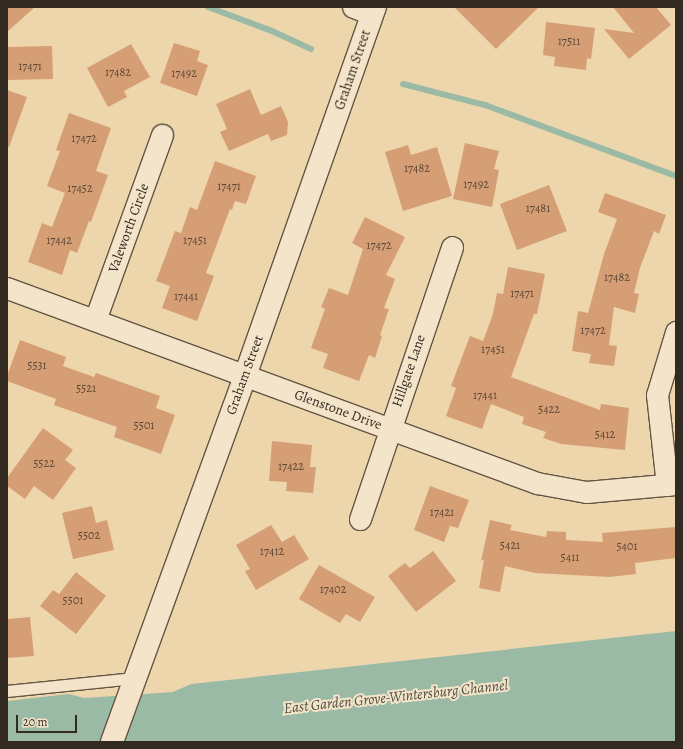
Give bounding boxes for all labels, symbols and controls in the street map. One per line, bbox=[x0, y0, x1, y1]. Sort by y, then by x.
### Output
street label: Graham Street bbox=[331, 28, 375, 112]
house number: 17511 bbox=[558, 35, 580, 49]
house number: 17471 bbox=[18, 60, 42, 74]
house number: 17482 bbox=[105, 66, 131, 80]
house number: 17492 bbox=[171, 67, 197, 81]
house number: 17472 bbox=[71, 132, 97, 146]
house number: 17482 bbox=[404, 162, 430, 176]
house number: 17492 bbox=[463, 178, 489, 192]
house number: 17471 bbox=[217, 180, 241, 194]
street label: Valeworth Circle bbox=[105, 181, 153, 275]
house number: 17452 bbox=[67, 182, 93, 196]
house number: 17481 bbox=[526, 202, 550, 216]
house number: 17442 bbox=[46, 234, 72, 248]
house number: 17451 bbox=[183, 234, 207, 248]
house number: 17472 bbox=[366, 239, 392, 253]
house number: 17482 bbox=[604, 271, 630, 285]
house number: 17471 bbox=[510, 287, 534, 301]
house number: 17441 bbox=[174, 290, 198, 304]
house number: 17472 bbox=[580, 324, 606, 338]
street label: Hillgate Lane bbox=[389, 332, 429, 410]
street label: Graham Street bbox=[223, 333, 267, 417]
house number: 17451 bbox=[481, 343, 505, 357]
house number: 5531 bbox=[27, 359, 47, 373]
house number: 5521 bbox=[76, 382, 96, 396]
street label: Glenstone Drive bbox=[292, 386, 384, 434]
house number: 17441 bbox=[473, 389, 497, 403]
house number: 5422 bbox=[538, 403, 560, 417]
house number: 5501 bbox=[134, 419, 154, 433]
house number: 5412 bbox=[595, 428, 615, 442]
house number: 5522 bbox=[33, 457, 55, 471]
house number: 17422 bbox=[278, 460, 304, 474]
house number: 17421 bbox=[430, 506, 454, 520]
house number: 5502 bbox=[78, 529, 100, 543]
house number: 5421 bbox=[500, 539, 520, 553]
house number: 5401 bbox=[616, 540, 638, 554]
house number: 17412 bbox=[260, 545, 284, 559]
house number: 5411 bbox=[561, 551, 579, 565]
house number: 17402 bbox=[320, 583, 346, 597]
house number: 5501 bbox=[63, 594, 83, 608]
water label: East Garden Grove-Wintersburg Channel bbox=[283, 676, 509, 718]
scale bar bbox=[18, 707, 79, 733]
text: 20 m bbox=[23, 714, 47, 730]

